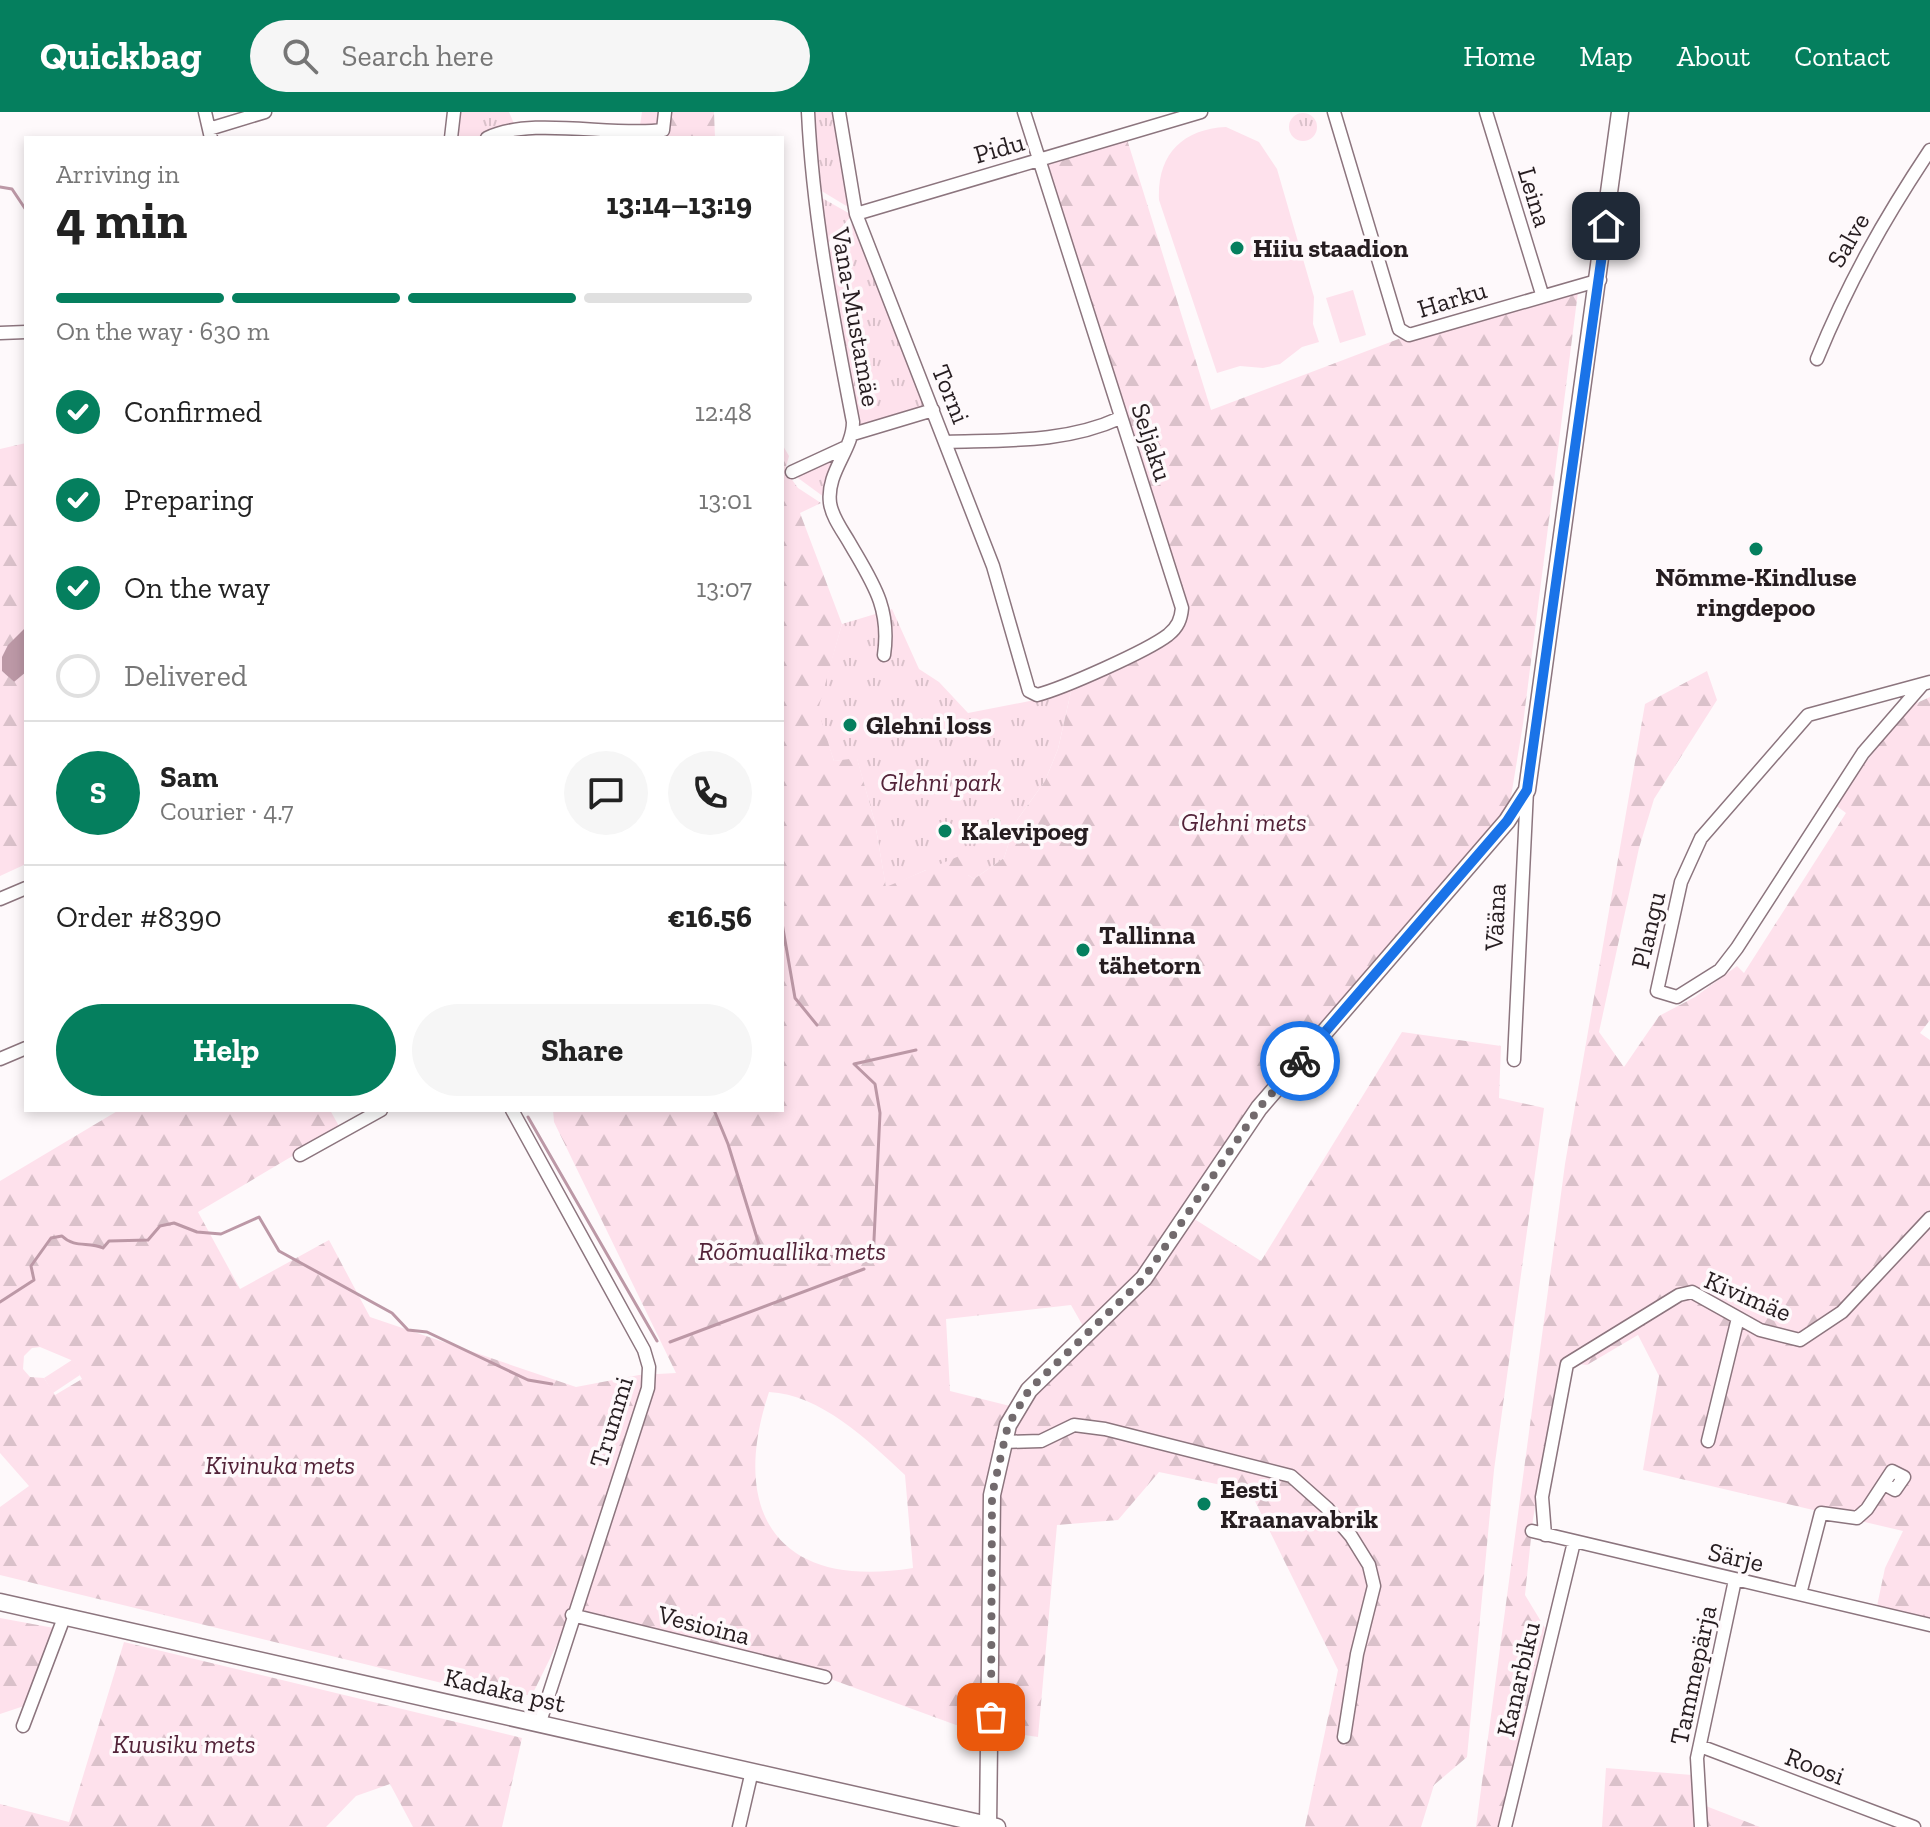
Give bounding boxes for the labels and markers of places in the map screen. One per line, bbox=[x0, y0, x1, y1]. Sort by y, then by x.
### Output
pin bbox=[1572, 192, 1640, 260]
place label: Hiiu staadion bbox=[1253, 232, 1409, 264]
marker: Hiiu staadion bbox=[1228, 239, 1246, 257]
marker: Nõmme-Kindluse ringdepoo bbox=[1747, 540, 1765, 558]
place label: Nõmme-Kindluse ringdepoo bbox=[1655, 561, 1857, 623]
place label: Glehni loss bbox=[866, 709, 992, 741]
marker: Glehni loss bbox=[841, 716, 859, 734]
place label: Kalevipoeg bbox=[961, 815, 1089, 847]
marker: Kalevipoeg bbox=[936, 822, 954, 840]
place label: Tallinna tähetorn bbox=[1099, 919, 1202, 981]
marker: Tallinna tähetorn bbox=[1074, 941, 1092, 959]
place label: Eesti Kraanavabrik bbox=[1220, 1473, 1379, 1535]
marker: Eesti Kraanavabrik bbox=[1195, 1495, 1213, 1513]
pin bbox=[957, 1683, 1025, 1751]

